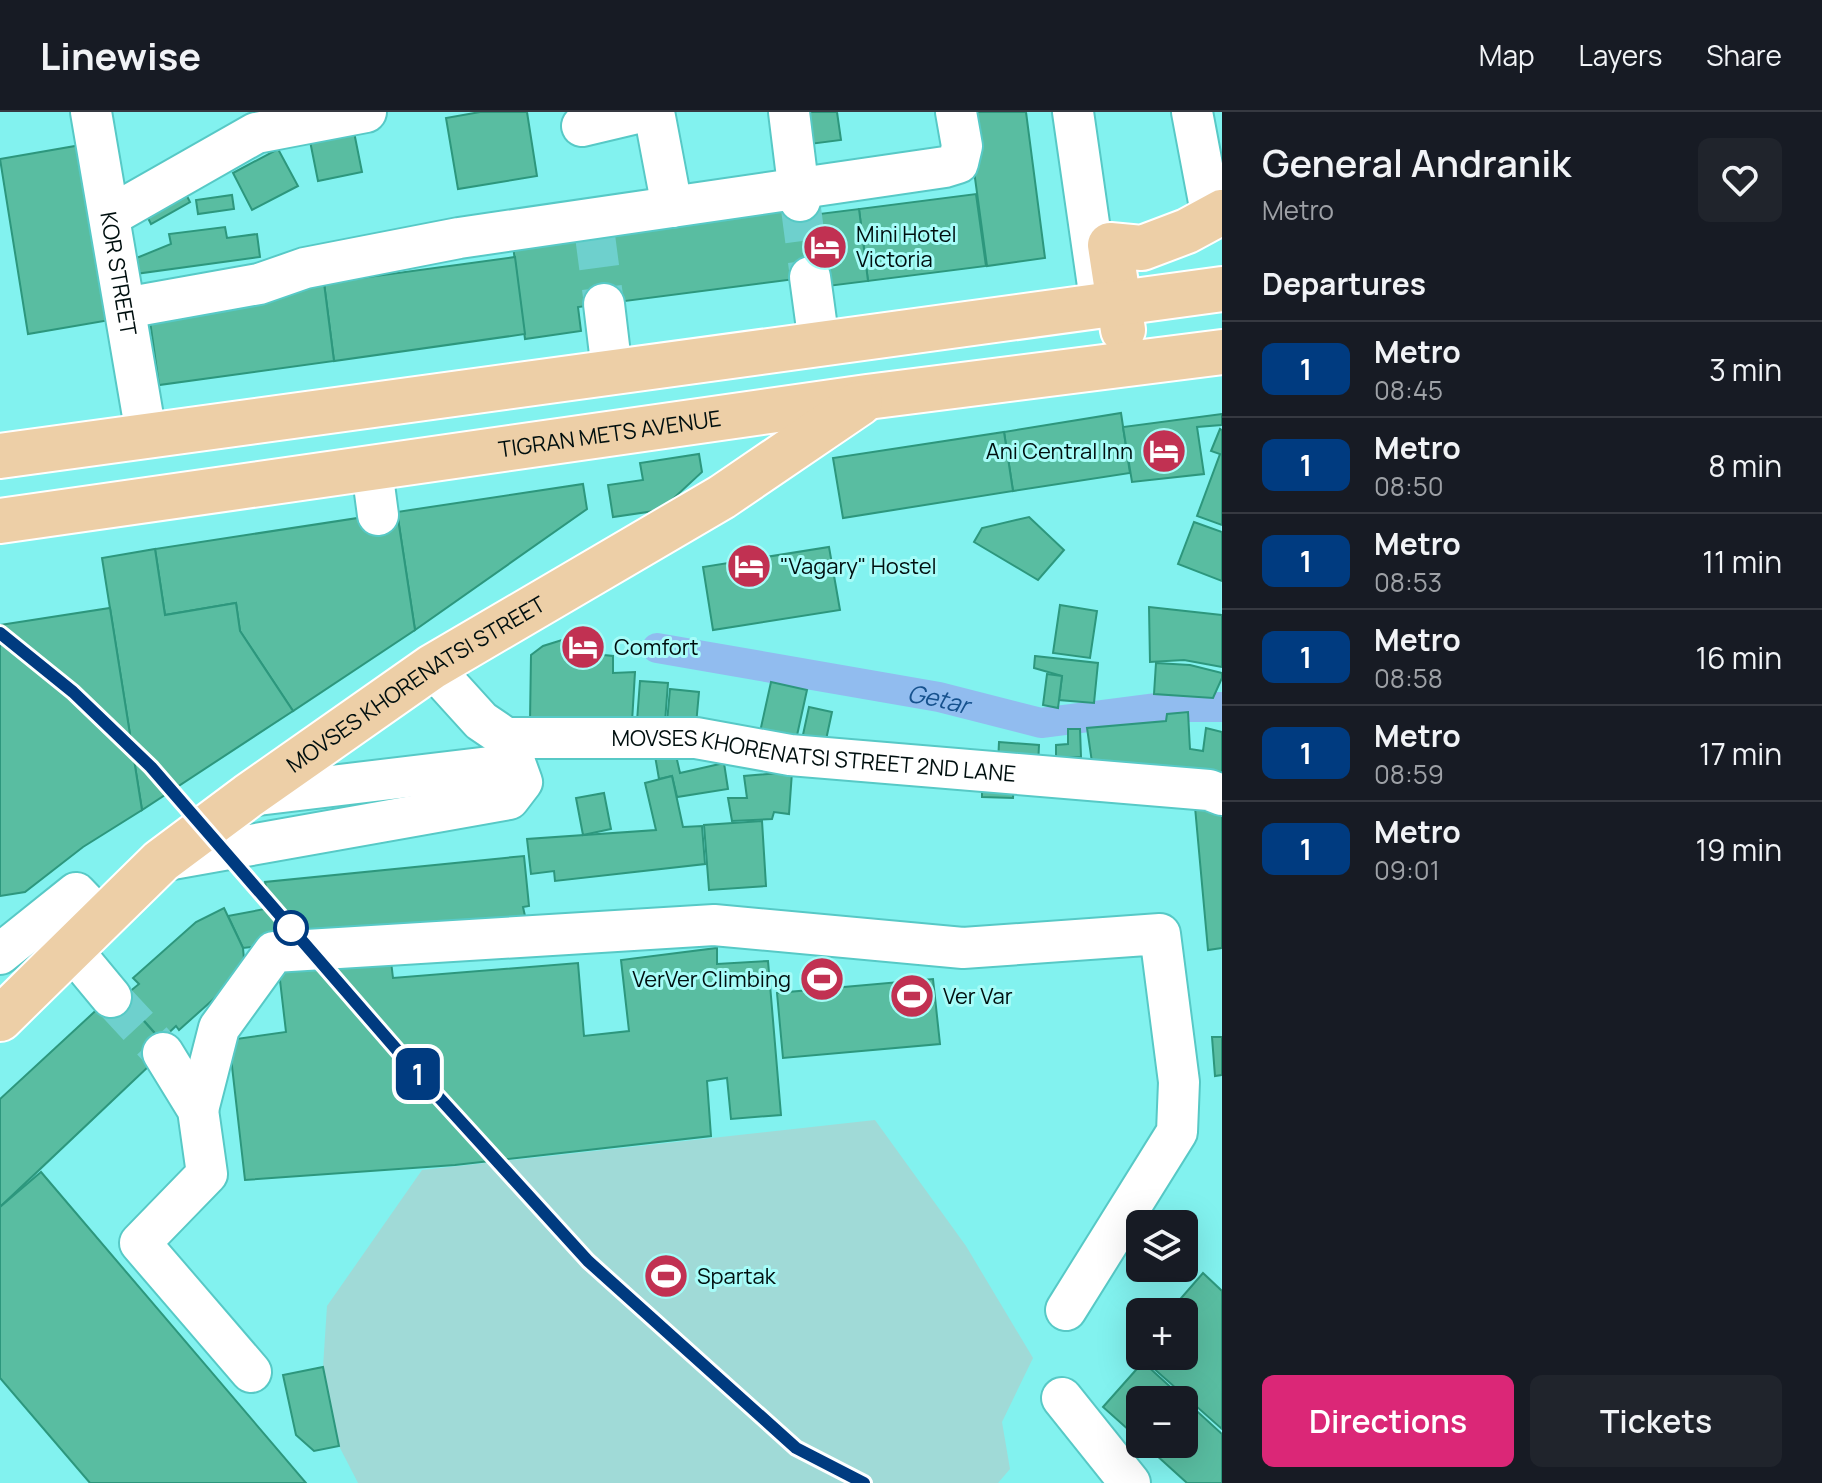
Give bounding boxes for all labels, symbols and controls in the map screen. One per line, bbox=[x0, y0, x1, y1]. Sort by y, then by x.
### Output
text: Linewise bbox=[40, 29, 201, 81]
text: Map bbox=[1479, 36, 1535, 74]
text: Layers bbox=[1579, 36, 1662, 74]
text: Share bbox=[1706, 36, 1782, 74]
text: General Andranik bbox=[1262, 136, 1571, 188]
button: heart bbox=[1698, 138, 1782, 222]
text: Metro bbox=[1262, 192, 1334, 228]
street label: KOR STREET bbox=[93, 209, 144, 338]
place label: Mini Hotel Victoria bbox=[856, 219, 957, 274]
hotel icon: Mini Hotel Victoria bbox=[801, 223, 849, 271]
text: Departures bbox=[1262, 263, 1426, 304]
text: Metro bbox=[1374, 331, 1461, 372]
text: 3 min bbox=[1709, 349, 1782, 390]
text: 1 bbox=[1300, 350, 1312, 388]
text: 08:45 bbox=[1374, 372, 1443, 408]
street label: TIGRAN METS AVENUE bbox=[497, 403, 723, 465]
hotel icon: Ani Central Inn bbox=[1140, 427, 1188, 475]
text: Metro bbox=[1374, 427, 1461, 468]
place label: Ani Central Inn bbox=[986, 436, 1133, 466]
text: 8 min bbox=[1708, 445, 1782, 486]
text: 1 bbox=[1300, 446, 1312, 484]
text: 08:50 bbox=[1374, 468, 1444, 504]
text: Metro bbox=[1374, 523, 1461, 564]
text: 11 min bbox=[1702, 541, 1782, 582]
hotel icon: "Vagary" Hostel bbox=[725, 542, 773, 590]
text: 1 bbox=[1300, 542, 1312, 580]
place label: "Vagary" Hostel bbox=[780, 551, 937, 581]
text: 08:53 bbox=[1374, 564, 1442, 600]
street label: MOVSES KHORENATSI STREET bbox=[280, 589, 551, 779]
text: Metro bbox=[1374, 619, 1461, 660]
hotel icon: Comfort bbox=[559, 623, 607, 671]
place label: Comfort bbox=[614, 632, 699, 662]
text: 16 min bbox=[1695, 637, 1782, 678]
text: 1 bbox=[1300, 638, 1312, 676]
text: 08:58 bbox=[1374, 660, 1443, 696]
water label: Getar bbox=[905, 675, 976, 721]
text: Metro bbox=[1374, 715, 1461, 756]
street label: MOVSES KHORENATSI STREET 2ND LANE bbox=[612, 723, 1017, 789]
text: 17 min bbox=[1699, 733, 1782, 774]
text: 1 bbox=[1300, 734, 1312, 772]
text: 08:59 bbox=[1374, 756, 1444, 792]
text: Metro bbox=[1374, 811, 1461, 852]
text: 19 min bbox=[1695, 829, 1782, 870]
text: 1 bbox=[1300, 830, 1312, 868]
text: 09:01 bbox=[1374, 852, 1440, 888]
unlabelled marker bbox=[274, 911, 308, 945]
sports icon: VerVer Climbing bbox=[798, 955, 846, 1003]
place label: VerVer Climbing bbox=[632, 964, 791, 994]
sports icon: Ver Var bbox=[888, 972, 936, 1020]
place label: Ver Var bbox=[943, 981, 1013, 1011]
line badge: 1 bbox=[392, 1048, 444, 1100]
text: 1 bbox=[412, 1055, 424, 1093]
map controls bbox=[1126, 1210, 1198, 1458]
button: layers bbox=[1126, 1210, 1198, 1282]
sports icon: Spartak bbox=[642, 1252, 690, 1300]
place label: Spartak bbox=[697, 1261, 777, 1291]
button: + bbox=[1126, 1298, 1198, 1370]
button: Directions bbox=[1262, 1375, 1514, 1467]
button: Tickets bbox=[1530, 1375, 1782, 1467]
button: − bbox=[1126, 1386, 1198, 1458]

